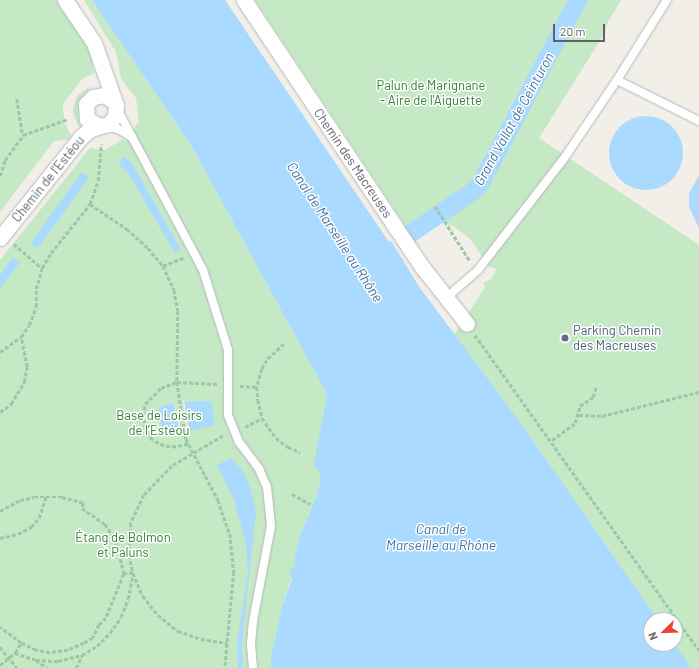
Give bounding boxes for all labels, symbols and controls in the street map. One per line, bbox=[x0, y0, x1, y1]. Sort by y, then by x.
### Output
scale bar bbox=[555, 16, 607, 42]
text: 20 m bbox=[560, 24, 586, 38]
water label: Grand Vallat de Ceinturon bbox=[470, 50, 558, 188]
park label: Palun de Marignane - Aire de l'Aiguette bbox=[377, 78, 485, 109]
street label: Chemin des Macreuses bbox=[311, 105, 395, 221]
street label: Chemin de l'Estéou bbox=[8, 133, 88, 225]
water label: Canal de Marseille au Rhône bbox=[283, 159, 387, 305]
place label: Parking Chemin des Macreuses bbox=[573, 323, 661, 354]
marker: Parking Chemin des Macreuses bbox=[560, 333, 570, 343]
park label: Base de Loisirs de l’Estéou bbox=[116, 408, 202, 439]
water label: Canal de Marseille au Rhône bbox=[386, 521, 496, 554]
park label: Étang de Bolmon et Paluns bbox=[75, 530, 171, 561]
north arrow bbox=[643, 612, 683, 652]
text: N bbox=[645, 631, 660, 642]

